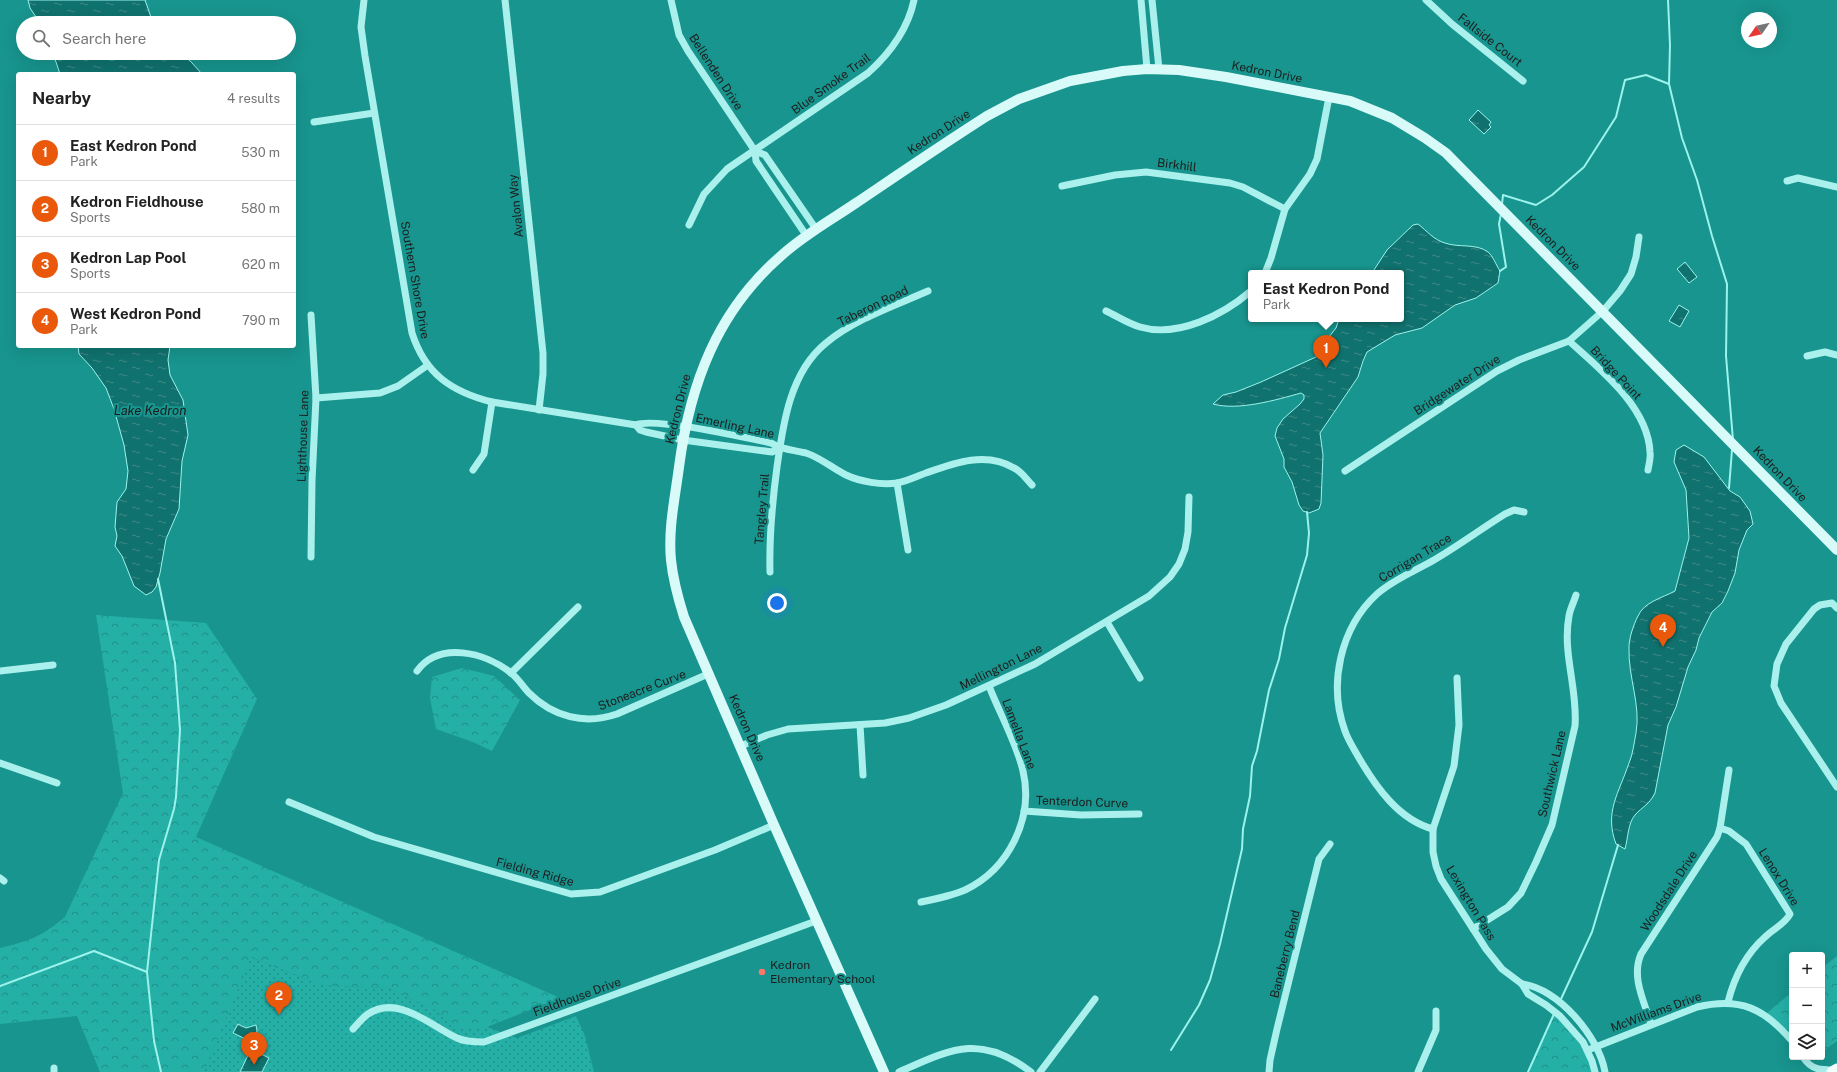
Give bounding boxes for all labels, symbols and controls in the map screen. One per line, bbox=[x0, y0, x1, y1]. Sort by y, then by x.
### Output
street label: Fallside Court bbox=[1455, 11, 1525, 70]
north arrow bbox=[1741, 12, 1777, 48]
search box bbox=[16, 16, 296, 60]
icon: search bbox=[30, 27, 52, 49]
text: Search here bbox=[62, 30, 146, 47]
street label: Bellenden Drive bbox=[686, 31, 746, 113]
street label: Blue Smoke Trail bbox=[789, 51, 873, 117]
street label: Kedron Drive bbox=[1230, 58, 1304, 86]
text: Nearby bbox=[32, 88, 91, 108]
text: 4 results bbox=[227, 91, 280, 106]
street label: Kedron Drive bbox=[905, 106, 973, 157]
text: East Kedron Pond bbox=[70, 137, 197, 154]
text: 1 bbox=[42, 145, 48, 160]
text: 530 m bbox=[241, 145, 280, 160]
text: Park bbox=[70, 154, 98, 169]
street label: Birkhill bbox=[1156, 156, 1198, 174]
street label: Avalon Way bbox=[506, 173, 526, 238]
text: Kedron Fieldhouse bbox=[70, 193, 204, 210]
text: 2 bbox=[41, 201, 49, 216]
text: 580 m bbox=[241, 201, 280, 216]
text: Sports bbox=[70, 210, 110, 225]
street label: Kedron Drive bbox=[1523, 213, 1583, 273]
street label: Southern Shore Drive bbox=[398, 220, 432, 340]
text: Kedron Lap Pool bbox=[70, 249, 186, 266]
text: 3 bbox=[41, 257, 49, 272]
text: 620 m bbox=[242, 257, 280, 272]
text: Sports bbox=[70, 266, 110, 281]
popup bbox=[1248, 270, 1404, 322]
text: East Kedron Pond bbox=[1263, 280, 1389, 297]
street label: Taberon Road bbox=[835, 283, 911, 329]
text: Park bbox=[1263, 297, 1290, 312]
text: West Kedron Pond bbox=[70, 305, 201, 322]
text: 4 bbox=[41, 313, 49, 328]
text: 790 m bbox=[242, 313, 280, 328]
text: Park bbox=[70, 322, 98, 337]
pin: 1 bbox=[1313, 335, 1339, 368]
street label: Bridge Point bbox=[1588, 343, 1645, 403]
street label: Bridgewater Drive bbox=[1411, 352, 1503, 418]
street label: Kedron Drive bbox=[663, 372, 694, 446]
street label: Lighthouse Lane bbox=[294, 390, 312, 482]
water label: Lake Kedron bbox=[114, 403, 186, 418]
street label: Emerling Lane bbox=[694, 411, 776, 441]
street label: Kedron Drive bbox=[1750, 443, 1810, 505]
street label: Tangley Trail bbox=[752, 473, 772, 545]
street label: Corrigan Trace bbox=[1376, 531, 1454, 585]
your location bbox=[767, 593, 787, 613]
pin: 4 bbox=[1650, 614, 1676, 647]
street label: Mellington Lane bbox=[957, 641, 1045, 693]
street label: Stoneacre Curve bbox=[596, 667, 688, 713]
street label: Kedron Drive bbox=[726, 692, 768, 764]
street label: Lamella Lane bbox=[999, 697, 1039, 771]
street label: Southwick Lane bbox=[1535, 729, 1569, 819]
street label: Tenterdon Curve bbox=[1036, 793, 1129, 811]
street label: Lenox Drive bbox=[1756, 846, 1802, 909]
street label: Woodsdale Drive bbox=[1638, 848, 1700, 934]
street label: Fielding Ridge bbox=[495, 855, 576, 889]
street label: Lexington Pass bbox=[1443, 863, 1499, 943]
street label: Baneberry Bend bbox=[1267, 909, 1303, 999]
map controls bbox=[1789, 952, 1825, 1060]
button: + bbox=[1789, 952, 1825, 988]
place label: Kedron Elementary School bbox=[770, 958, 876, 986]
marker: Kedron Elementary School bbox=[757, 967, 767, 977]
street label: Fieldhouse Drive bbox=[531, 975, 623, 1019]
pin: 2 bbox=[266, 982, 292, 1015]
button: − bbox=[1789, 988, 1825, 1024]
street label: McWilliams Drive bbox=[1609, 989, 1704, 1035]
button: layers bbox=[1789, 1024, 1825, 1060]
pin: 3 bbox=[241, 1032, 267, 1065]

